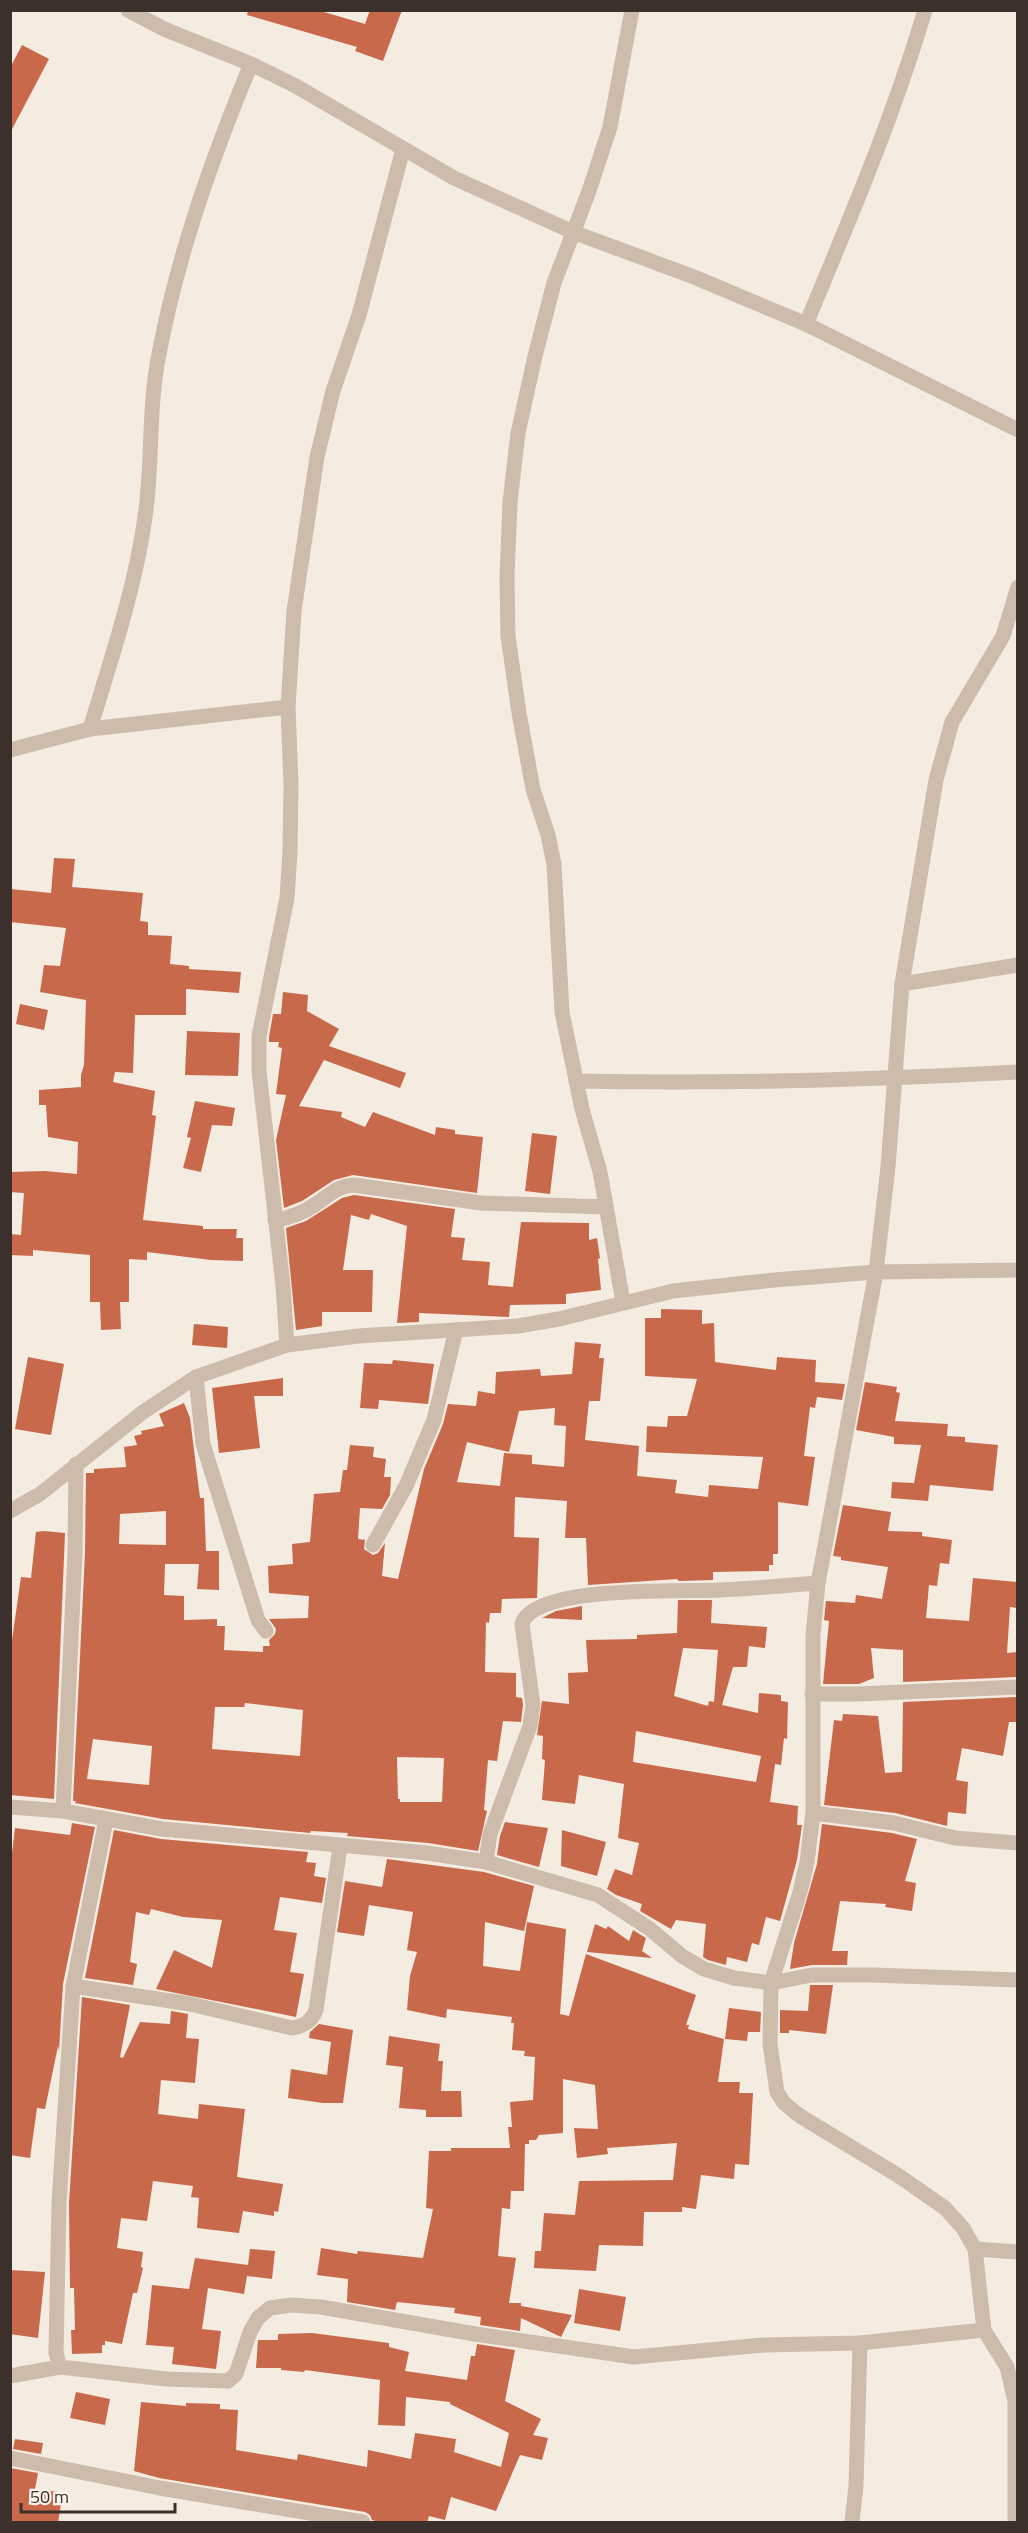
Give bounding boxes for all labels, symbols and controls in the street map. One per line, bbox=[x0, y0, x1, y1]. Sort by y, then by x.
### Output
scale bar bbox=[21, 2476, 176, 2514]
text: 50 m bbox=[30, 2483, 69, 2510]

